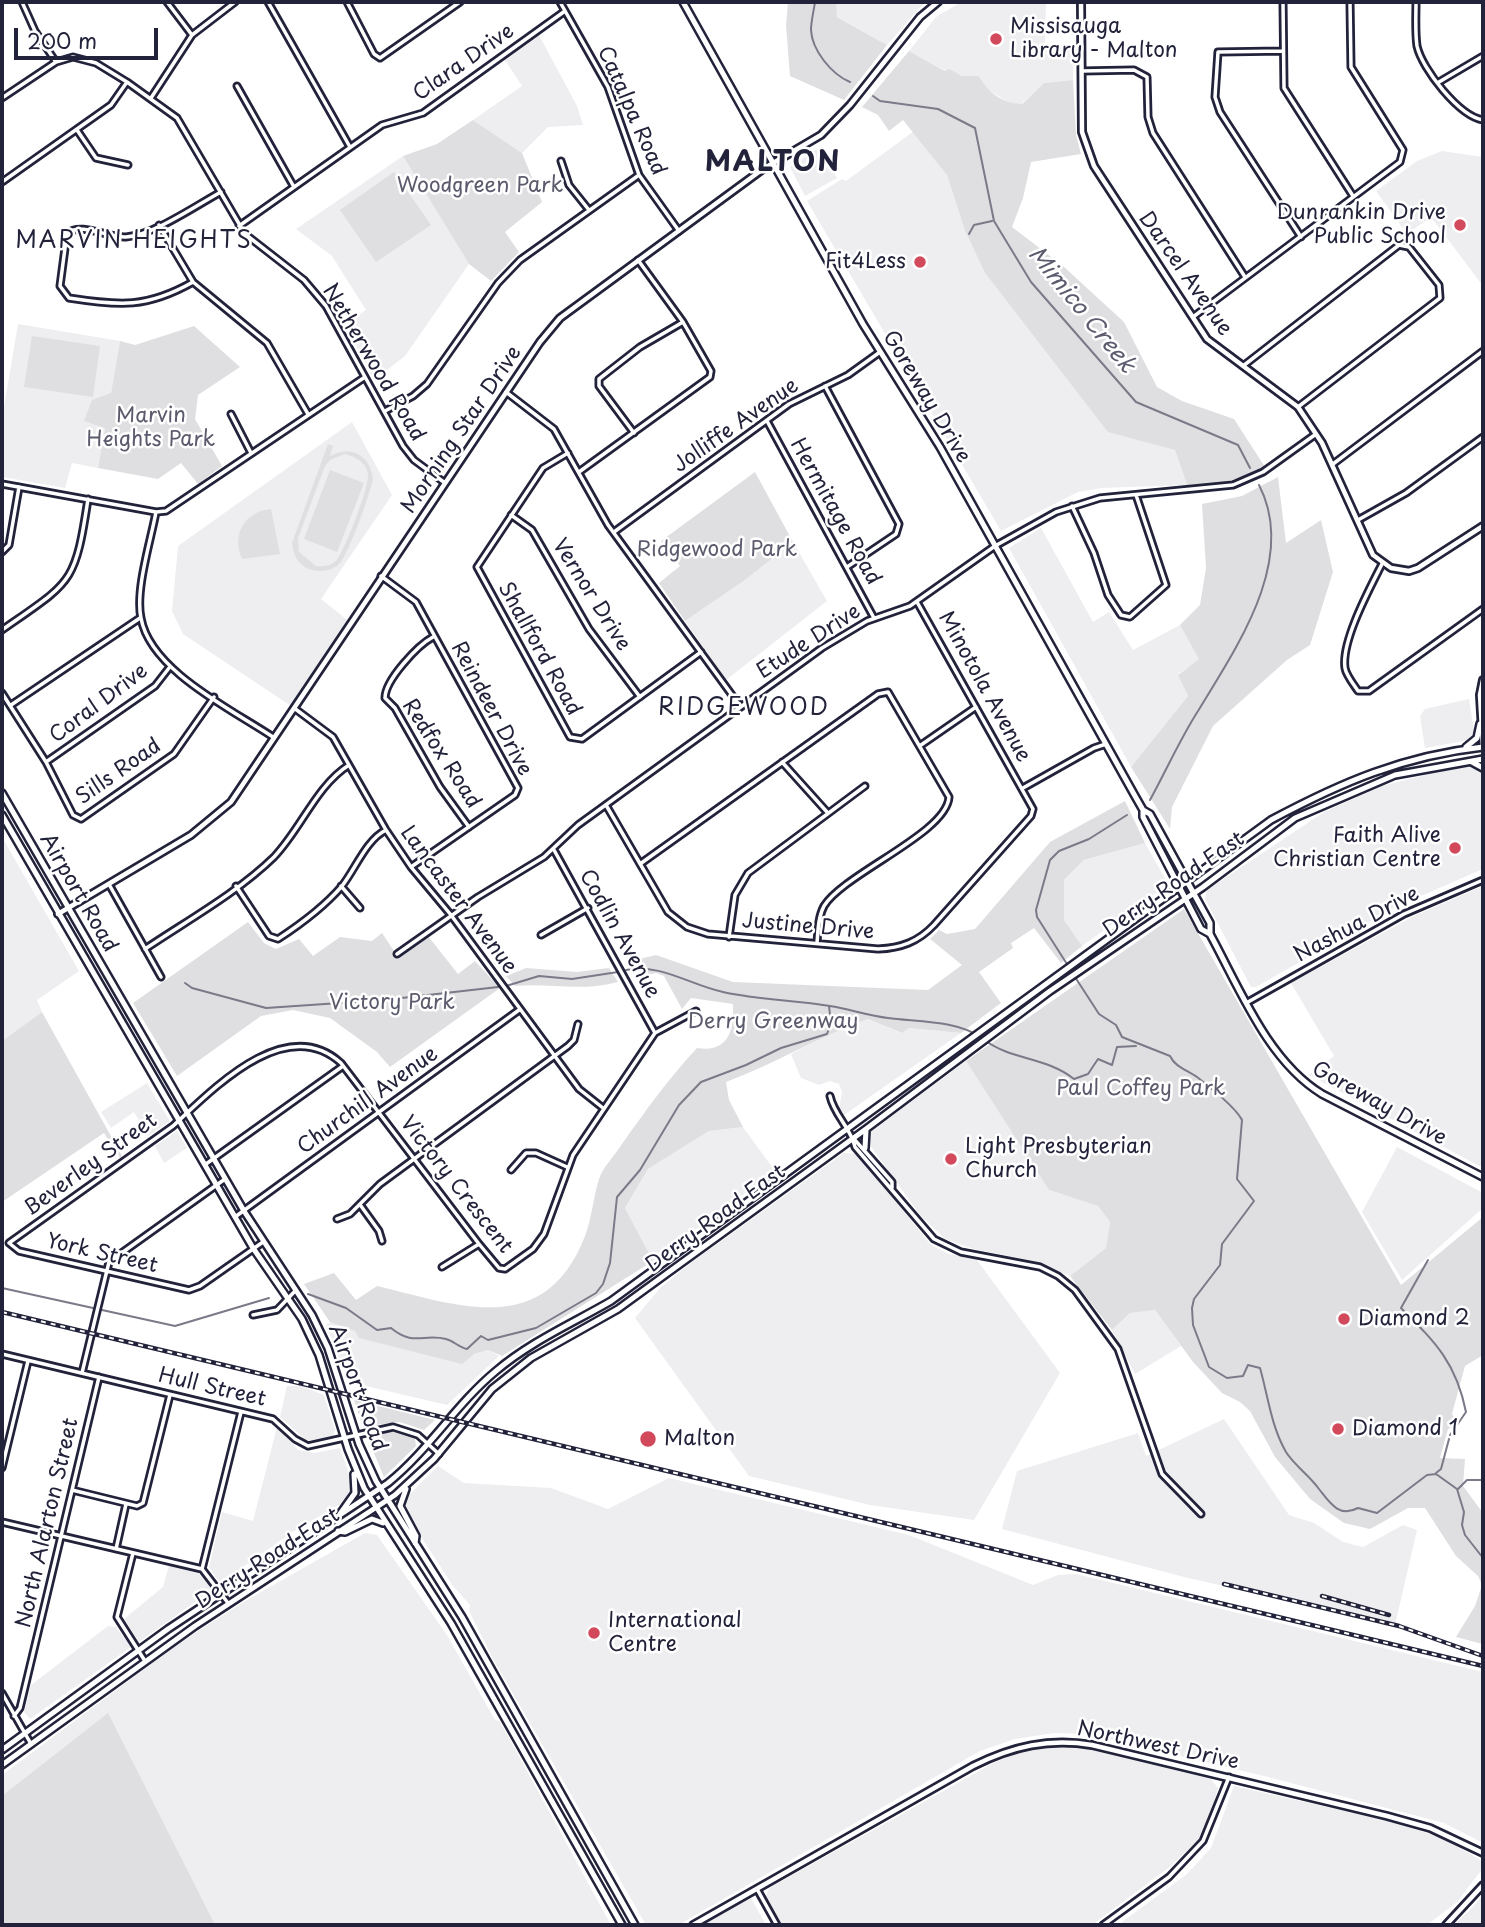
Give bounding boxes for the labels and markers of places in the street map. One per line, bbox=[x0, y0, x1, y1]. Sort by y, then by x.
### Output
place label: Missisauga Library - Malton bbox=[1010, 14, 1177, 64]
marker: Missisauga Library - Malton bbox=[988, 31, 1004, 47]
place label: Dunrankin Drive Public School bbox=[1277, 200, 1446, 250]
marker: Dunrankin Drive Public School bbox=[1452, 217, 1468, 233]
place label: Fit4Less bbox=[825, 249, 906, 275]
marker: Fit4Less bbox=[912, 254, 928, 270]
place label: Faith Alive Christian Centre bbox=[1273, 823, 1441, 873]
marker: Faith Alive Christian Centre bbox=[1447, 840, 1463, 856]
place label: Light Presbyterian Church bbox=[965, 1134, 1152, 1184]
marker: Light Presbyterian Church bbox=[943, 1151, 959, 1167]
place label: Diamond 2 bbox=[1358, 1306, 1470, 1332]
marker: Diamond 2 bbox=[1336, 1311, 1352, 1327]
place label: Diamond 1 bbox=[1352, 1416, 1458, 1442]
marker: Diamond 1 bbox=[1330, 1421, 1346, 1437]
place label: Malton bbox=[664, 1426, 735, 1452]
marker: Malton bbox=[638, 1429, 658, 1449]
place label: International Centre bbox=[608, 1608, 742, 1658]
marker: International Centre bbox=[586, 1625, 602, 1641]

